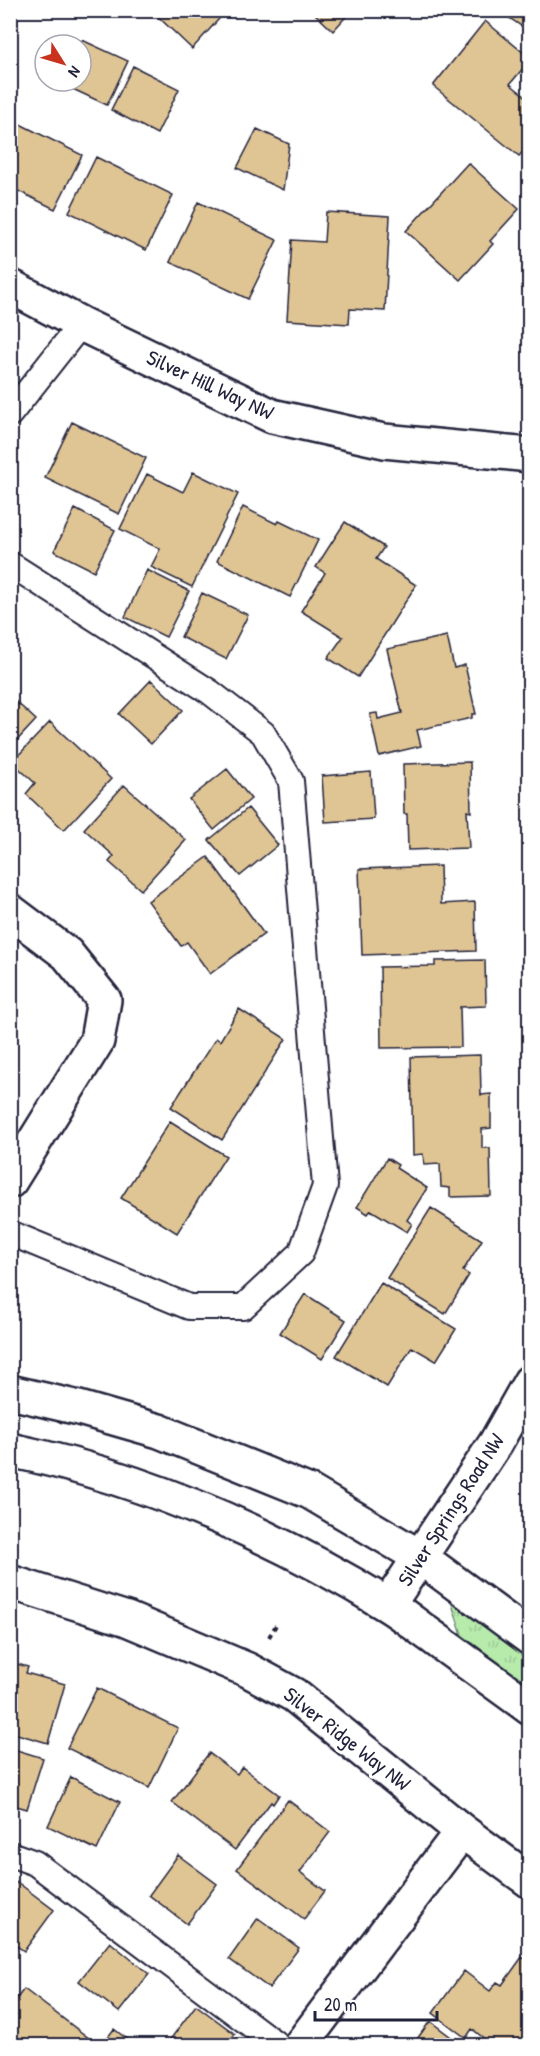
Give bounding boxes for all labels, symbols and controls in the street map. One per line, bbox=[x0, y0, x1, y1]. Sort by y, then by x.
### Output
north arrow bbox=[33, 33, 93, 93]
text: N bbox=[63, 62, 86, 82]
street label: Silver Hill Way NW bbox=[142, 342, 278, 427]
street label: Silver Springs Road NW bbox=[390, 1428, 511, 1591]
street label: Silver Ridge Way NW bbox=[278, 1680, 417, 1797]
scale bar bbox=[315, 1984, 436, 2022]
text: 20 m bbox=[324, 1992, 357, 2017]

